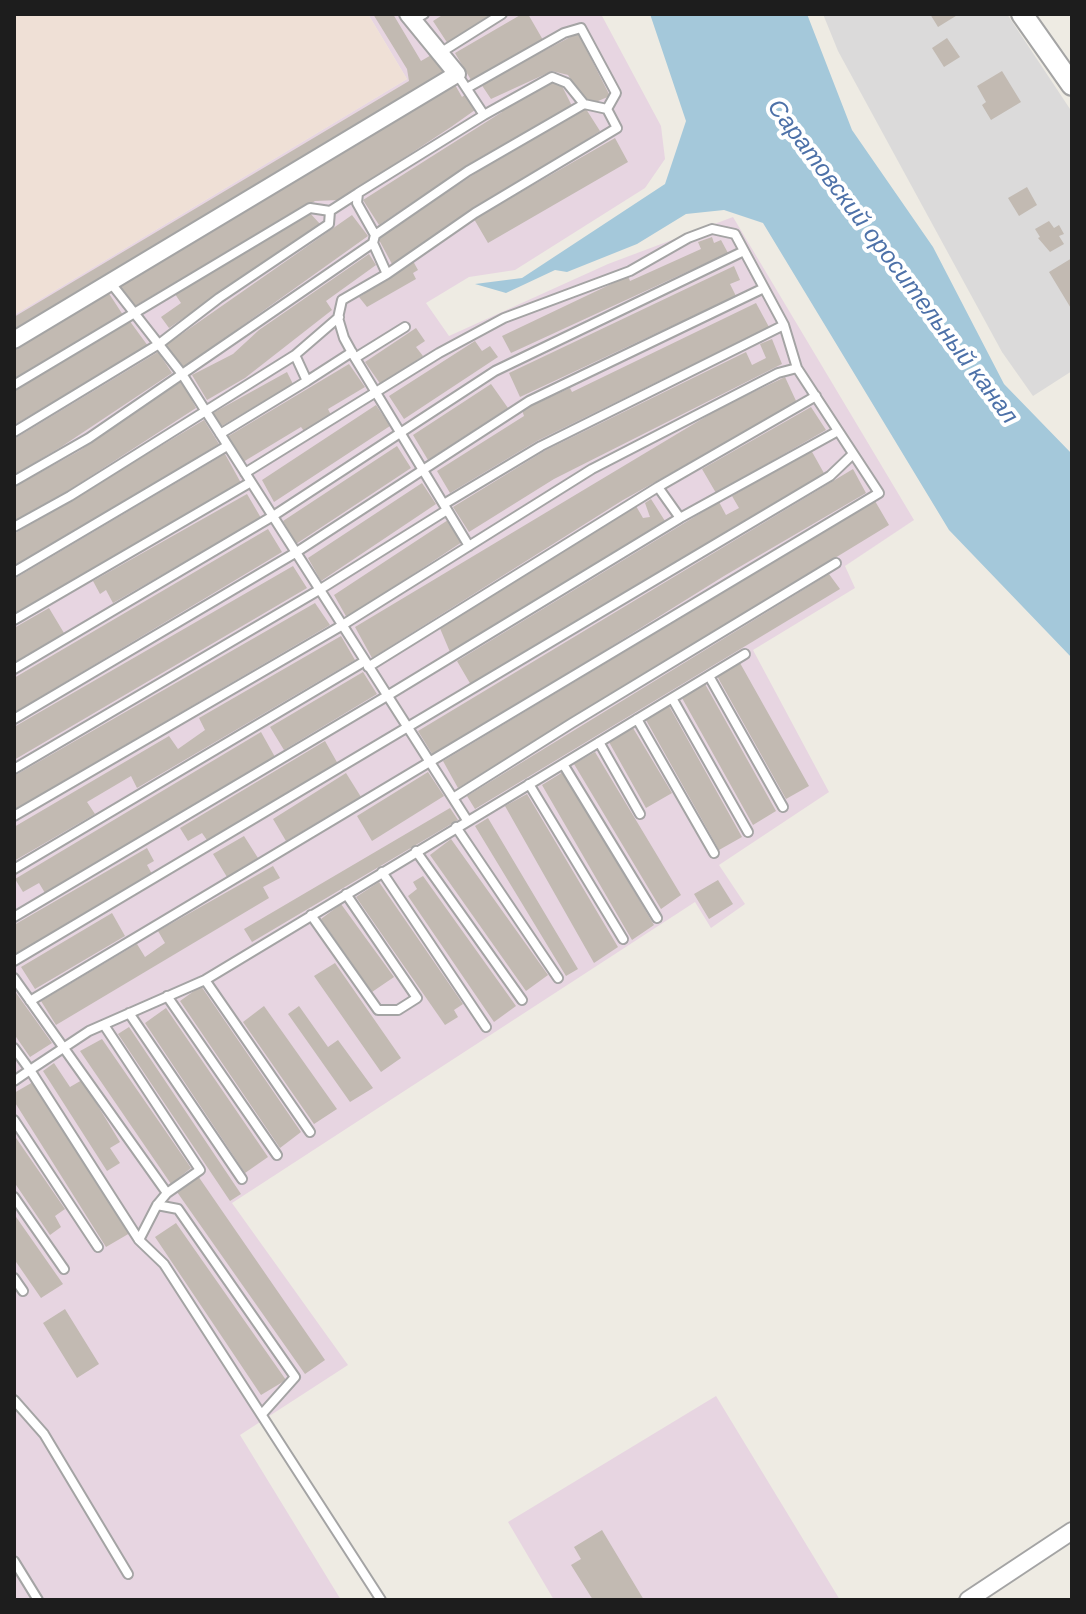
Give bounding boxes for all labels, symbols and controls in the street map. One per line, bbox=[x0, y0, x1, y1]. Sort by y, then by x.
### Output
water label: Саратовский оросительный канал bbox=[760, 94, 1024, 430]

